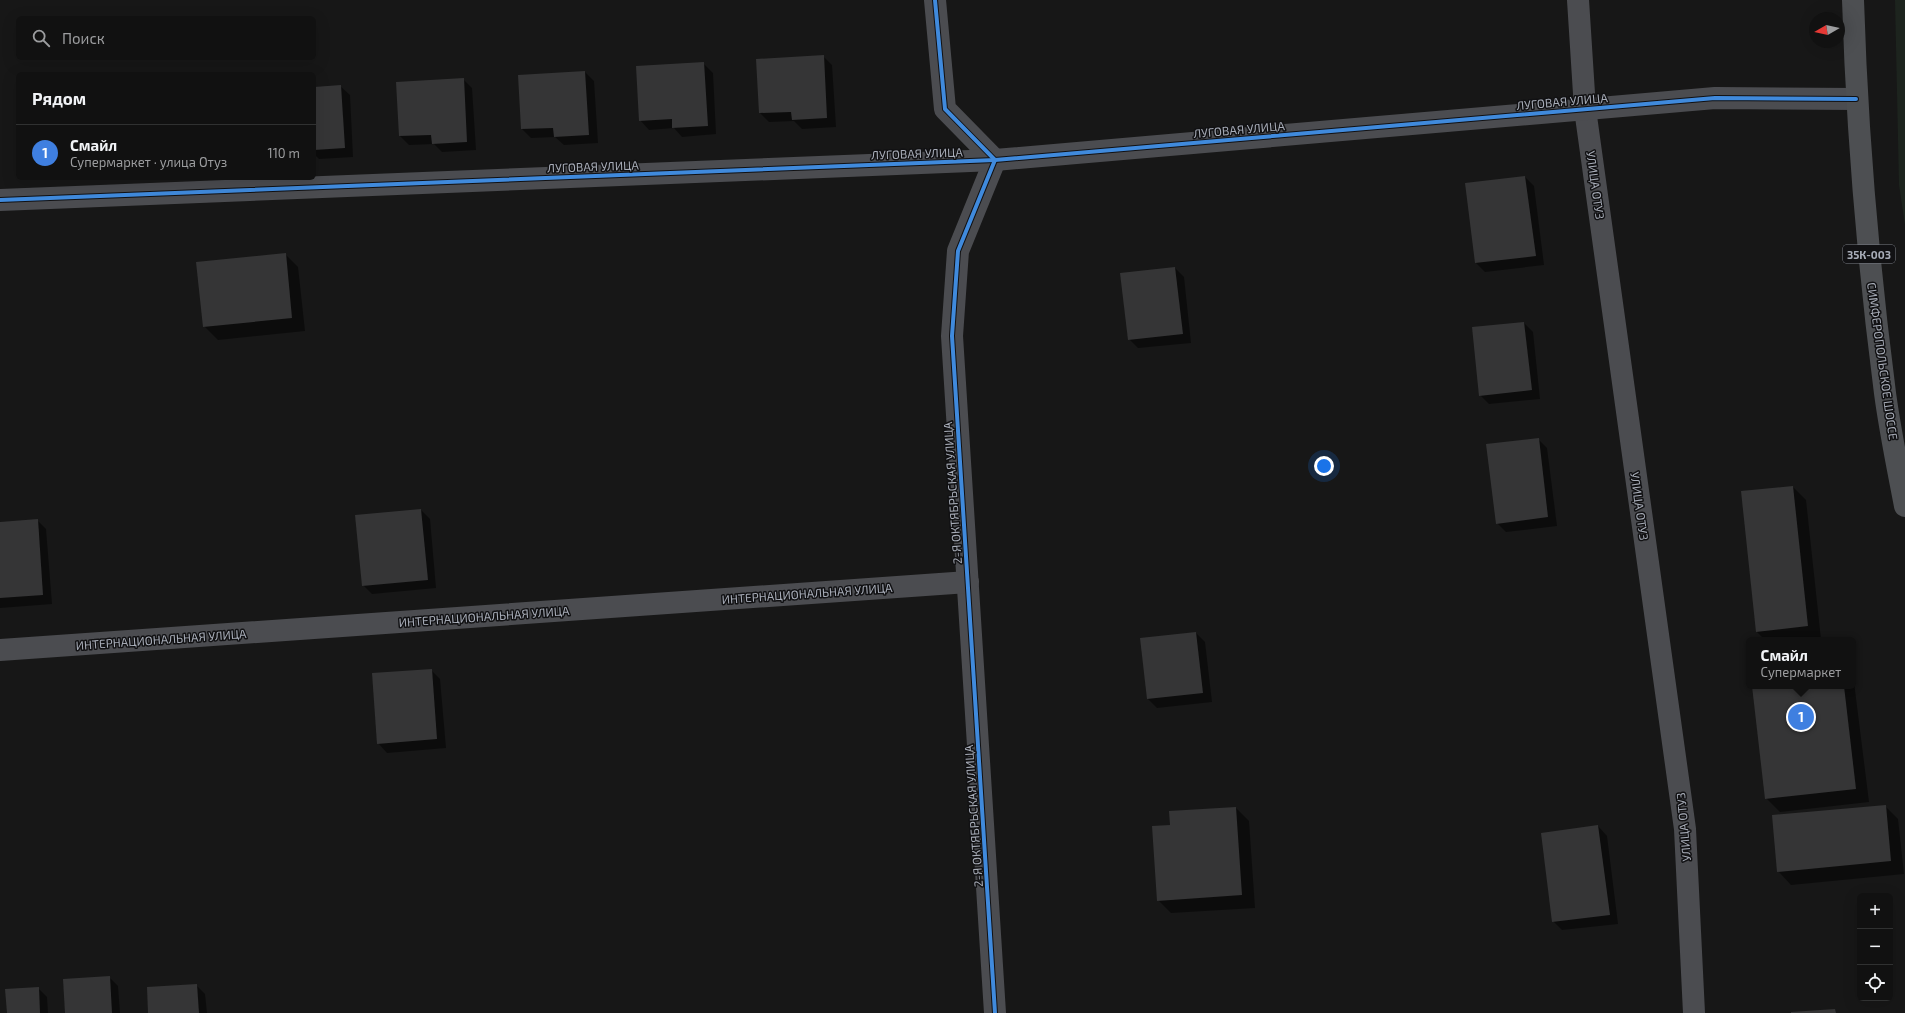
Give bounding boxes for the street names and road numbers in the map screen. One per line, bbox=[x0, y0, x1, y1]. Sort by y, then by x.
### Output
street label: ЛУГОВАЯ УЛИЦА bbox=[1516, 90, 1609, 112]
street label: ЛУГОВАЯ УЛИЦА bbox=[1193, 118, 1286, 140]
street label: ЛУГОВАЯ УЛИЦА bbox=[871, 144, 964, 162]
street label: УЛИЦА ОТУЗ bbox=[1584, 150, 1608, 220]
street label: ЛУГОВАЯ УЛИЦА bbox=[547, 157, 640, 175]
road number: 35К-003 bbox=[1843, 245, 1895, 263]
street label: СИМФЕРОПОЛЬСКОЕ ШОССЕ bbox=[1865, 281, 1901, 441]
street label: 2-Я ОКТЯБРЬСКАЯ УЛИЦА bbox=[940, 421, 964, 565]
street label: УЛИЦА ОТУЗ bbox=[1628, 471, 1652, 541]
street label: ИНТЕРНАЦИОНАЛЬНАЯ УЛИЦА bbox=[721, 580, 893, 606]
street label: ИНТЕРНАЦИОНАЛЬНАЯ УЛИЦА bbox=[398, 603, 570, 629]
street label: ИНТЕРНАЦИОНАЛЬНАЯ УЛИЦА bbox=[75, 626, 247, 652]
street label: 2-Я ОКТЯБРЬСКАЯ УЛИЦА bbox=[961, 744, 985, 888]
street label: УЛИЦА ОТУЗ bbox=[1673, 792, 1693, 862]

